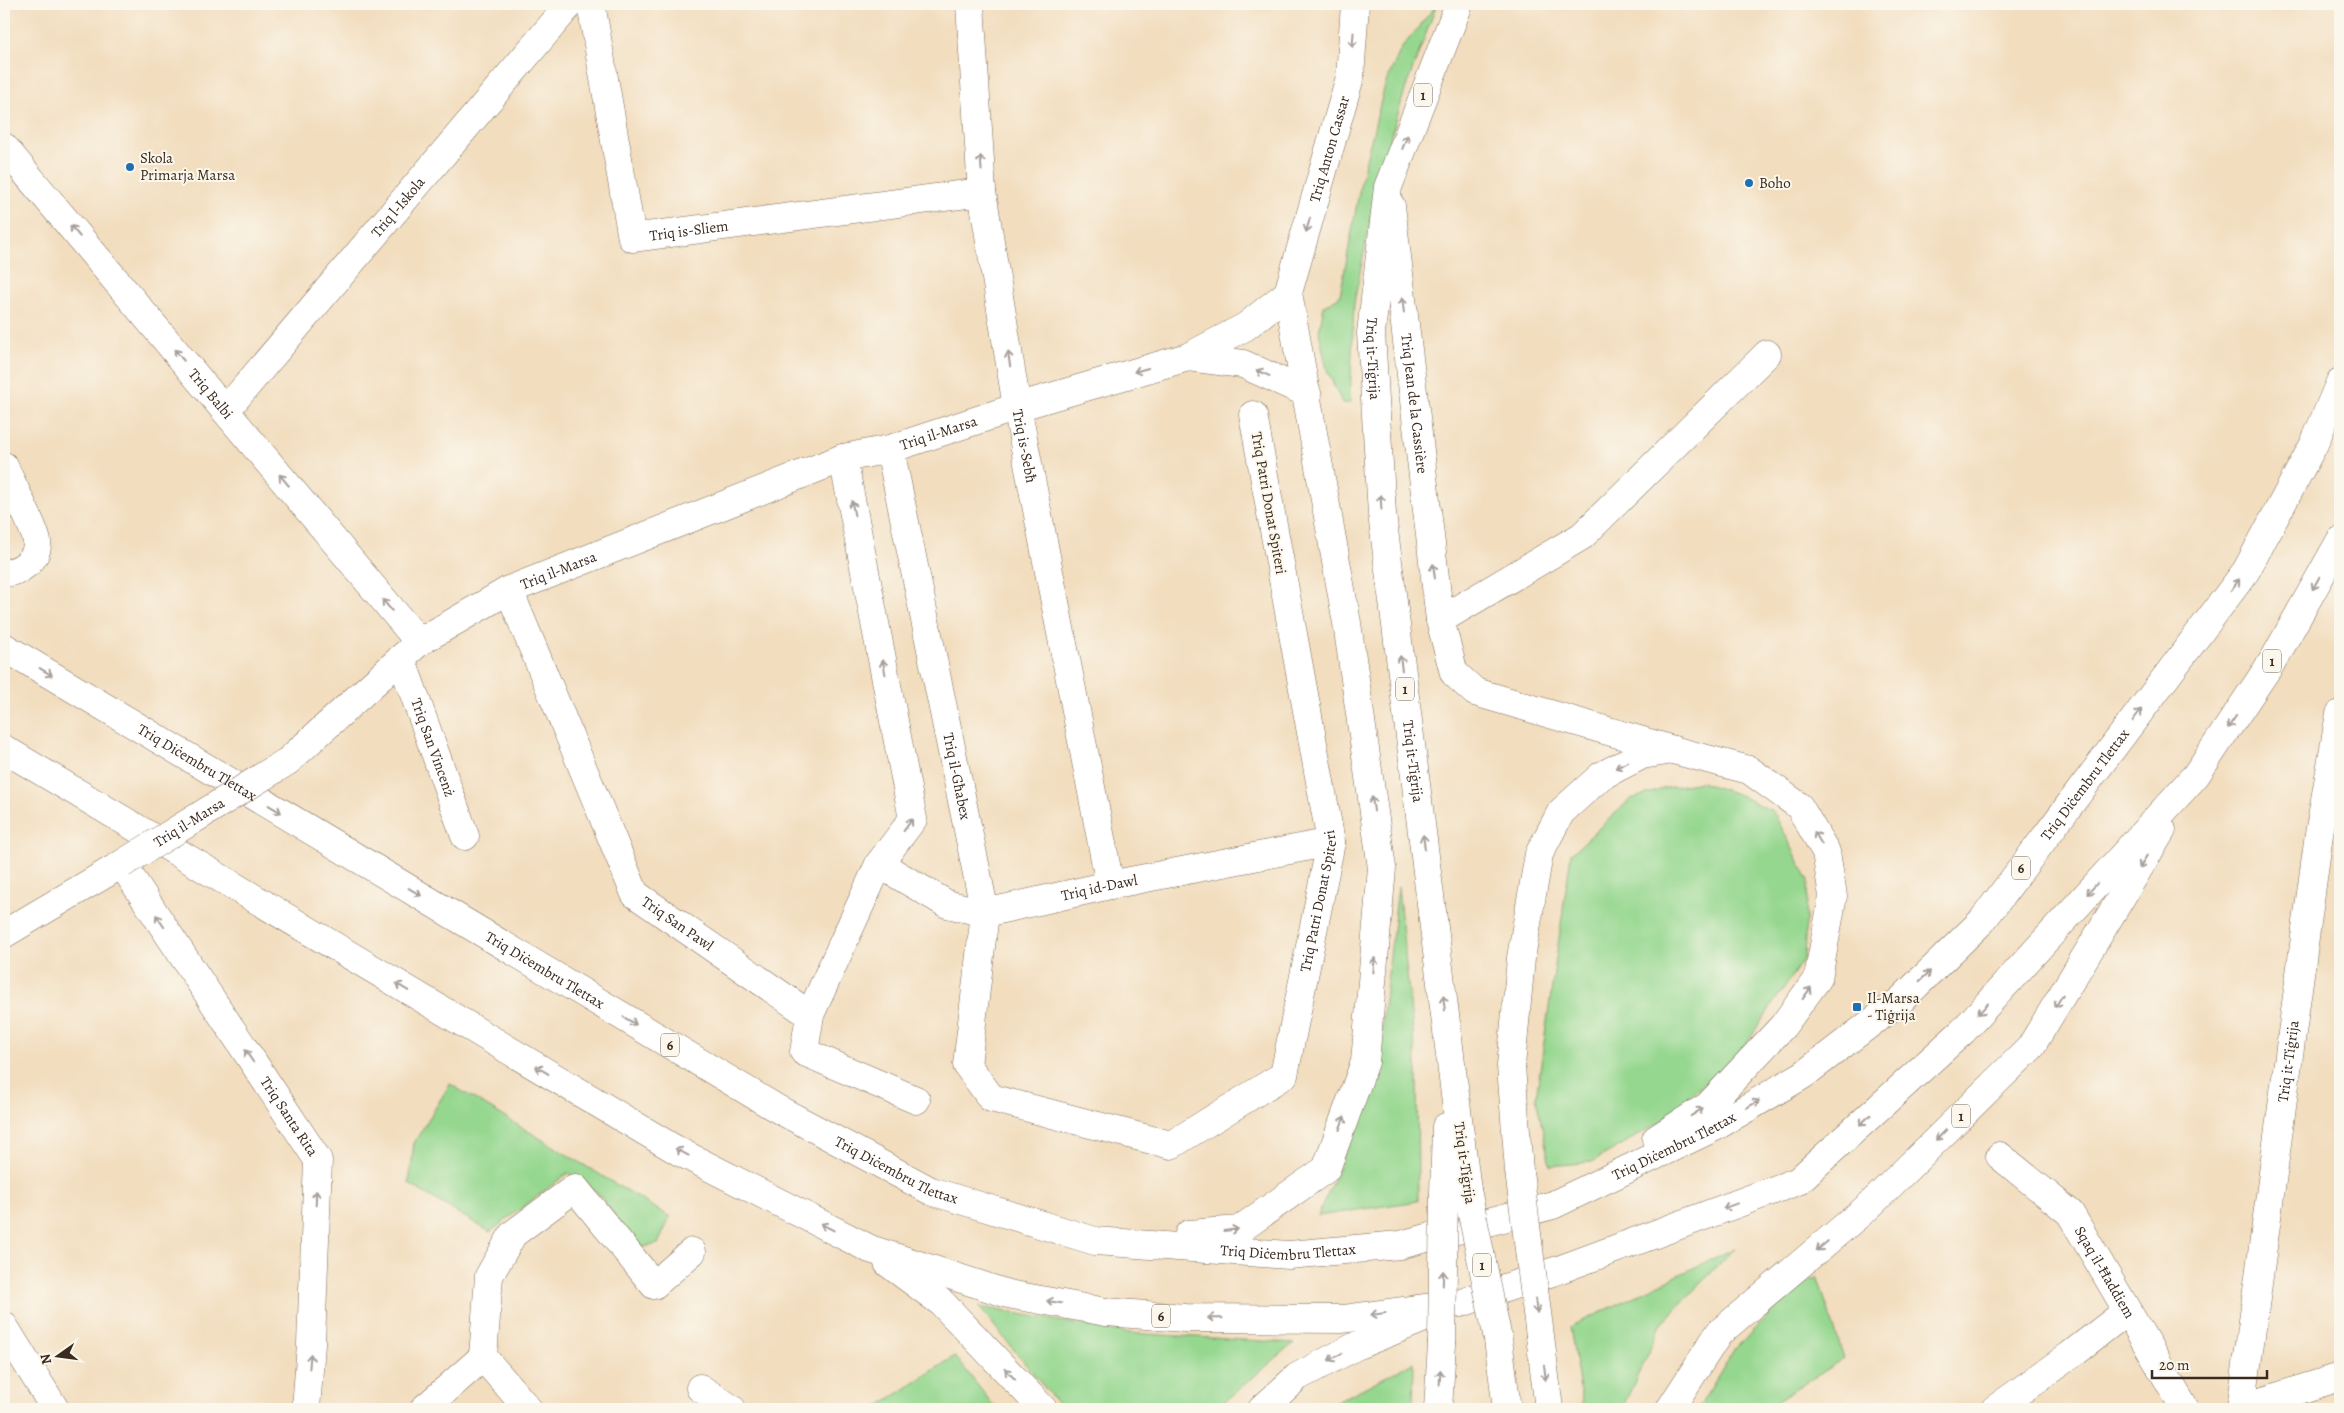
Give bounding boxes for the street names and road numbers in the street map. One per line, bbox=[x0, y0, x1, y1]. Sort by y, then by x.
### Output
road number: 1 bbox=[1414, 84, 1432, 106]
street label: Triq Anton Cassar bbox=[1305, 93, 1354, 205]
street label: Triq l-Iskola bbox=[366, 172, 429, 242]
street label: Triq is-Sliem bbox=[648, 215, 730, 246]
street label: Triq it-Tiġrija bbox=[1361, 316, 1385, 400]
street label: Triq Jean de la Cassière bbox=[1396, 332, 1433, 475]
street label: Triq Balbi bbox=[184, 364, 238, 423]
street label: Triq is-Sebħ bbox=[1008, 408, 1042, 485]
street label: Triq il-Marsa bbox=[897, 411, 980, 455]
street label: Triq Patri Donat Spiteri bbox=[1247, 430, 1291, 576]
street label: Triq il-Marsa bbox=[517, 546, 599, 594]
road number: 1 bbox=[2263, 649, 2281, 672]
road number: 1 bbox=[1396, 678, 1414, 701]
street label: Triq San Vincenż bbox=[406, 695, 460, 800]
street label: Triq Diċembru Tlettax bbox=[134, 719, 261, 806]
street label: Triq it-Tiġrija bbox=[1398, 719, 1428, 804]
street label: Triq Diċembru Tlettax bbox=[2036, 724, 2134, 845]
street label: Triq il-Għabex bbox=[938, 731, 976, 821]
street label: Triq il-Marsa bbox=[150, 793, 228, 852]
street label: Triq Patri Donat Spiteri bbox=[1295, 828, 1341, 974]
road number: 6 bbox=[2012, 856, 2030, 880]
street label: Triq id-Dawl bbox=[1059, 870, 1139, 906]
street label: Triq San Pawl bbox=[638, 892, 718, 956]
street label: Triq Diċembru Tlettax bbox=[482, 927, 608, 1013]
street label: Triq it-Tiġrija bbox=[2273, 1019, 2304, 1103]
road number: 6 bbox=[661, 1034, 679, 1056]
street label: Triq Santa Rita bbox=[256, 1073, 323, 1160]
road number: 1 bbox=[1952, 1104, 1970, 1128]
street label: Triq Diċembru Tlettax bbox=[1609, 1107, 1739, 1185]
street label: Triq it-Tiġrija bbox=[1449, 1121, 1481, 1205]
street label: Triq Diċembru Tlettax bbox=[831, 1131, 961, 1209]
street label: Sqaq il-Ħaddiem bbox=[2070, 1222, 2140, 1323]
street label: Triq Diċembru Tlettax bbox=[1220, 1239, 1356, 1265]
road number: 1 bbox=[1473, 1254, 1491, 1276]
road number: 6 bbox=[1152, 1304, 1170, 1328]

